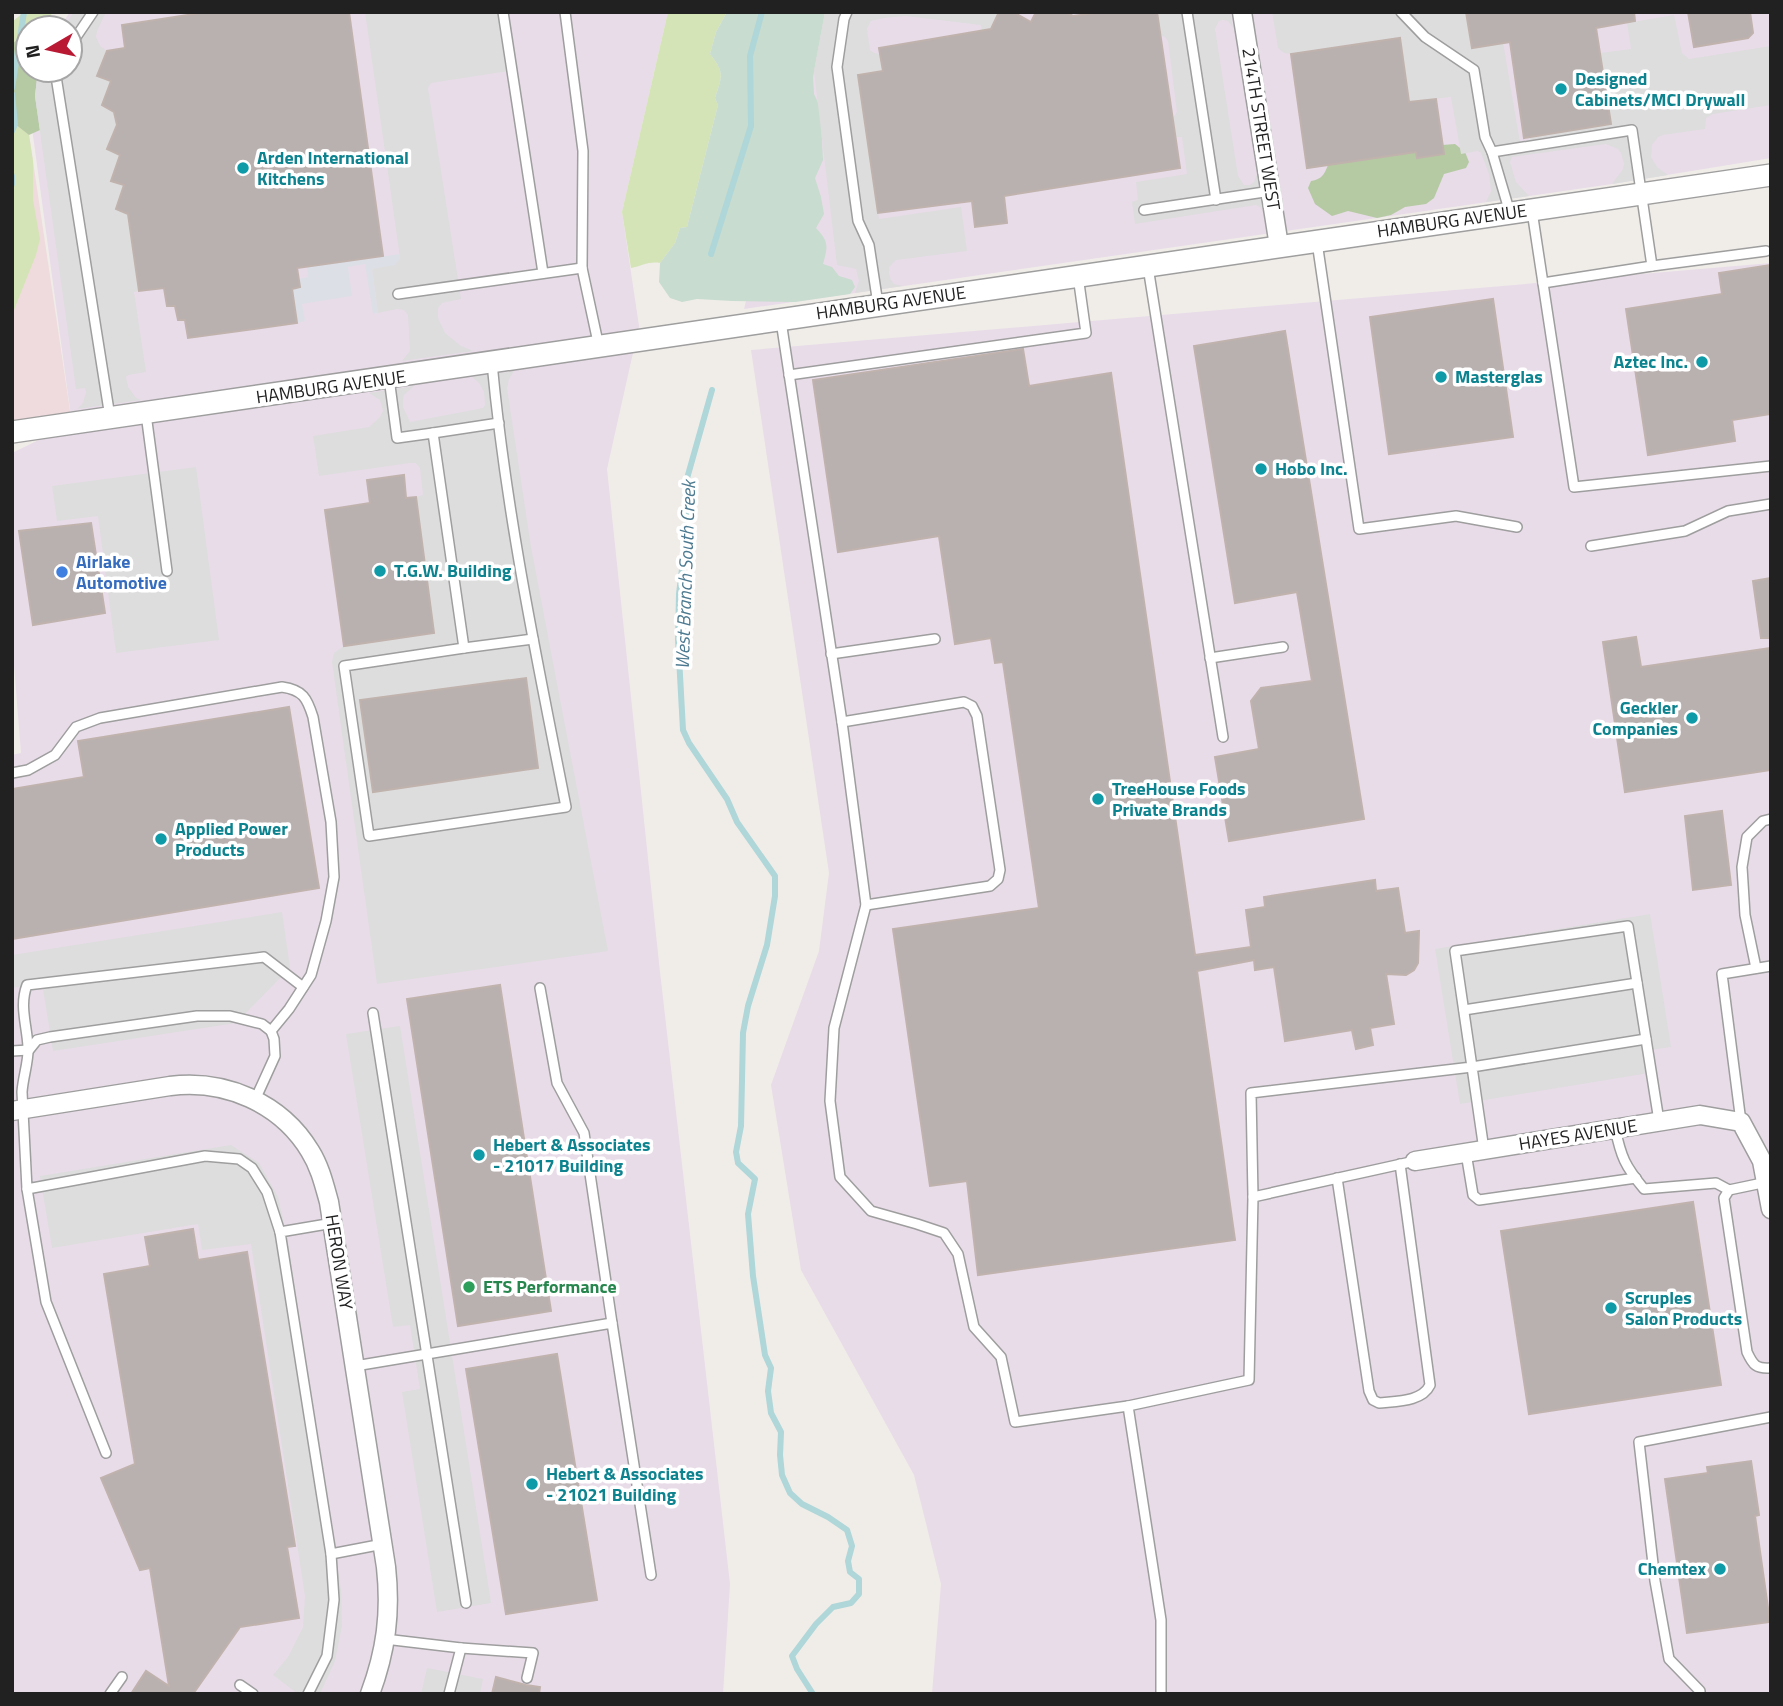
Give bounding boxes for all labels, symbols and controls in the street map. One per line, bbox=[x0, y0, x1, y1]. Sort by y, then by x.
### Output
north arrow bbox=[14, 14, 84, 84]
text: N bbox=[16, 43, 47, 61]
street label: 214TH STREET WEST bbox=[1235, 46, 1288, 213]
place label: Designed Cabinets/MCI Drywall bbox=[1575, 65, 1745, 113]
marker: Designed Cabinets/MCI Drywall bbox=[1553, 81, 1569, 97]
place label: Arden International Kitchens bbox=[257, 144, 409, 192]
marker: Arden International Kitchens bbox=[235, 160, 251, 176]
street label: HAMBURG AVENUE bbox=[1375, 197, 1529, 244]
street label: HAMBURG AVENUE bbox=[814, 279, 968, 326]
place label: Aztec Inc. bbox=[1614, 348, 1688, 375]
marker: Aztec Inc. bbox=[1694, 354, 1710, 370]
street label: HAMBURG AVENUE bbox=[254, 363, 408, 410]
place label: Masterglas bbox=[1455, 363, 1543, 390]
marker: Masterglas bbox=[1433, 369, 1449, 385]
place label: Hobo Inc. bbox=[1275, 455, 1348, 482]
marker: Hobo Inc. bbox=[1253, 461, 1269, 477]
water label: West Branch South Creek bbox=[667, 478, 702, 670]
place label: Airlake Automotive bbox=[76, 548, 167, 596]
place label: T.G.W. Building bbox=[394, 557, 512, 584]
marker: T.G.W. Building bbox=[372, 563, 388, 579]
marker: Airlake Automotive bbox=[54, 564, 70, 580]
place label: Geckler Companies bbox=[1592, 694, 1678, 742]
marker: Geckler Companies bbox=[1684, 710, 1700, 726]
place label: TreeHouse Foods Private Brands bbox=[1112, 775, 1246, 823]
marker: TreeHouse Foods Private Brands bbox=[1090, 791, 1106, 807]
place label: Applied Power Products bbox=[175, 815, 288, 863]
marker: Applied Power Products bbox=[153, 831, 169, 847]
street label: HAYES AVENUE bbox=[1517, 1112, 1639, 1157]
place label: Hebert & Associates - 21017 Building bbox=[493, 1131, 651, 1179]
marker: Hebert & Associates - 21017 Building bbox=[471, 1147, 487, 1163]
street label: HERON WAY bbox=[319, 1212, 360, 1312]
place label: ETS Performance bbox=[483, 1273, 617, 1300]
marker: ETS Performance bbox=[461, 1279, 477, 1295]
place label: Scruples Salon Products bbox=[1625, 1284, 1742, 1332]
marker: Scruples Salon Products bbox=[1603, 1300, 1619, 1316]
place label: Hebert & Associates - 21021 Building bbox=[546, 1460, 704, 1508]
marker: Hebert & Associates - 21021 Building bbox=[524, 1476, 540, 1492]
place label: Chemtex bbox=[1638, 1555, 1706, 1582]
marker: Chemtex bbox=[1712, 1561, 1728, 1577]

